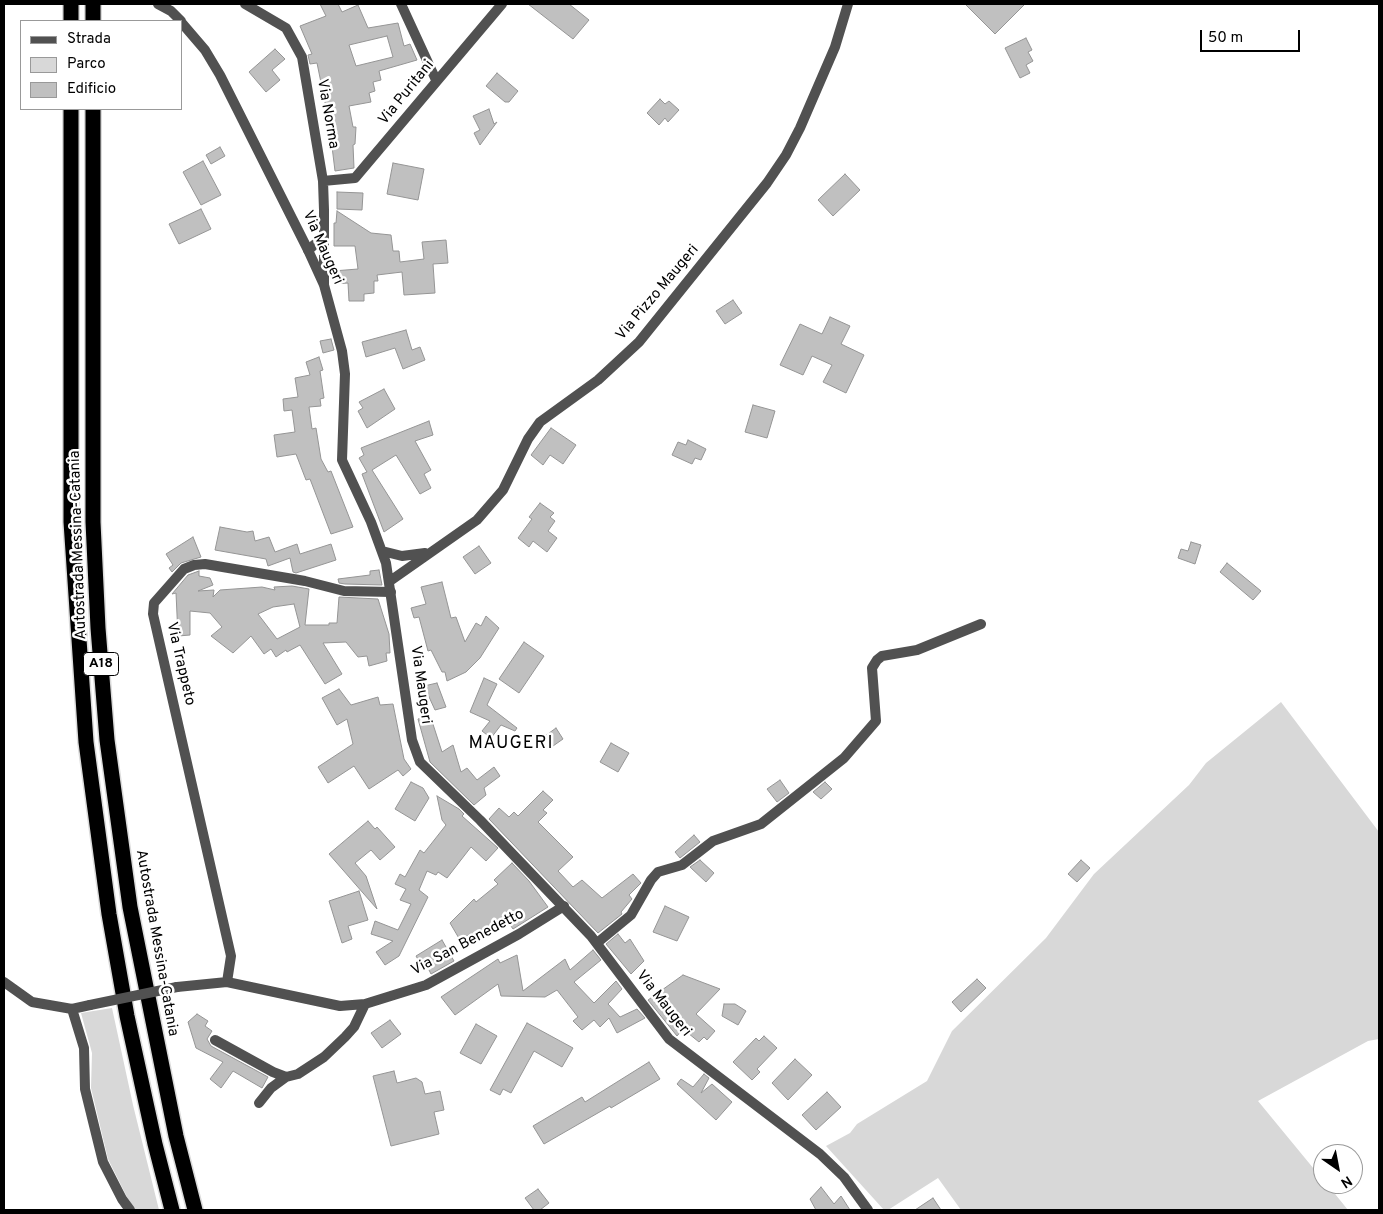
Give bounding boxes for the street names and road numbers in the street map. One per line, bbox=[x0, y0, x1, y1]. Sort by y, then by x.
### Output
street label: Via Puritani bbox=[375, 57, 439, 129]
street label: Via Norma bbox=[312, 78, 342, 150]
street label: Via Maugeri bbox=[298, 208, 346, 288]
street label: Via Pizzo Maugeri bbox=[613, 242, 703, 344]
street label: Autostrada Messina-Catania bbox=[67, 450, 91, 640]
street label: Via Trappeto bbox=[162, 621, 198, 707]
street label: Via Maugeri bbox=[406, 645, 434, 725]
road number: A18 bbox=[84, 652, 118, 676]
street label: Autostrada Messina-Catania bbox=[131, 848, 181, 1038]
street label: Via San Benedetto bbox=[409, 906, 527, 980]
street label: Via Maugeri bbox=[632, 967, 694, 1041]

